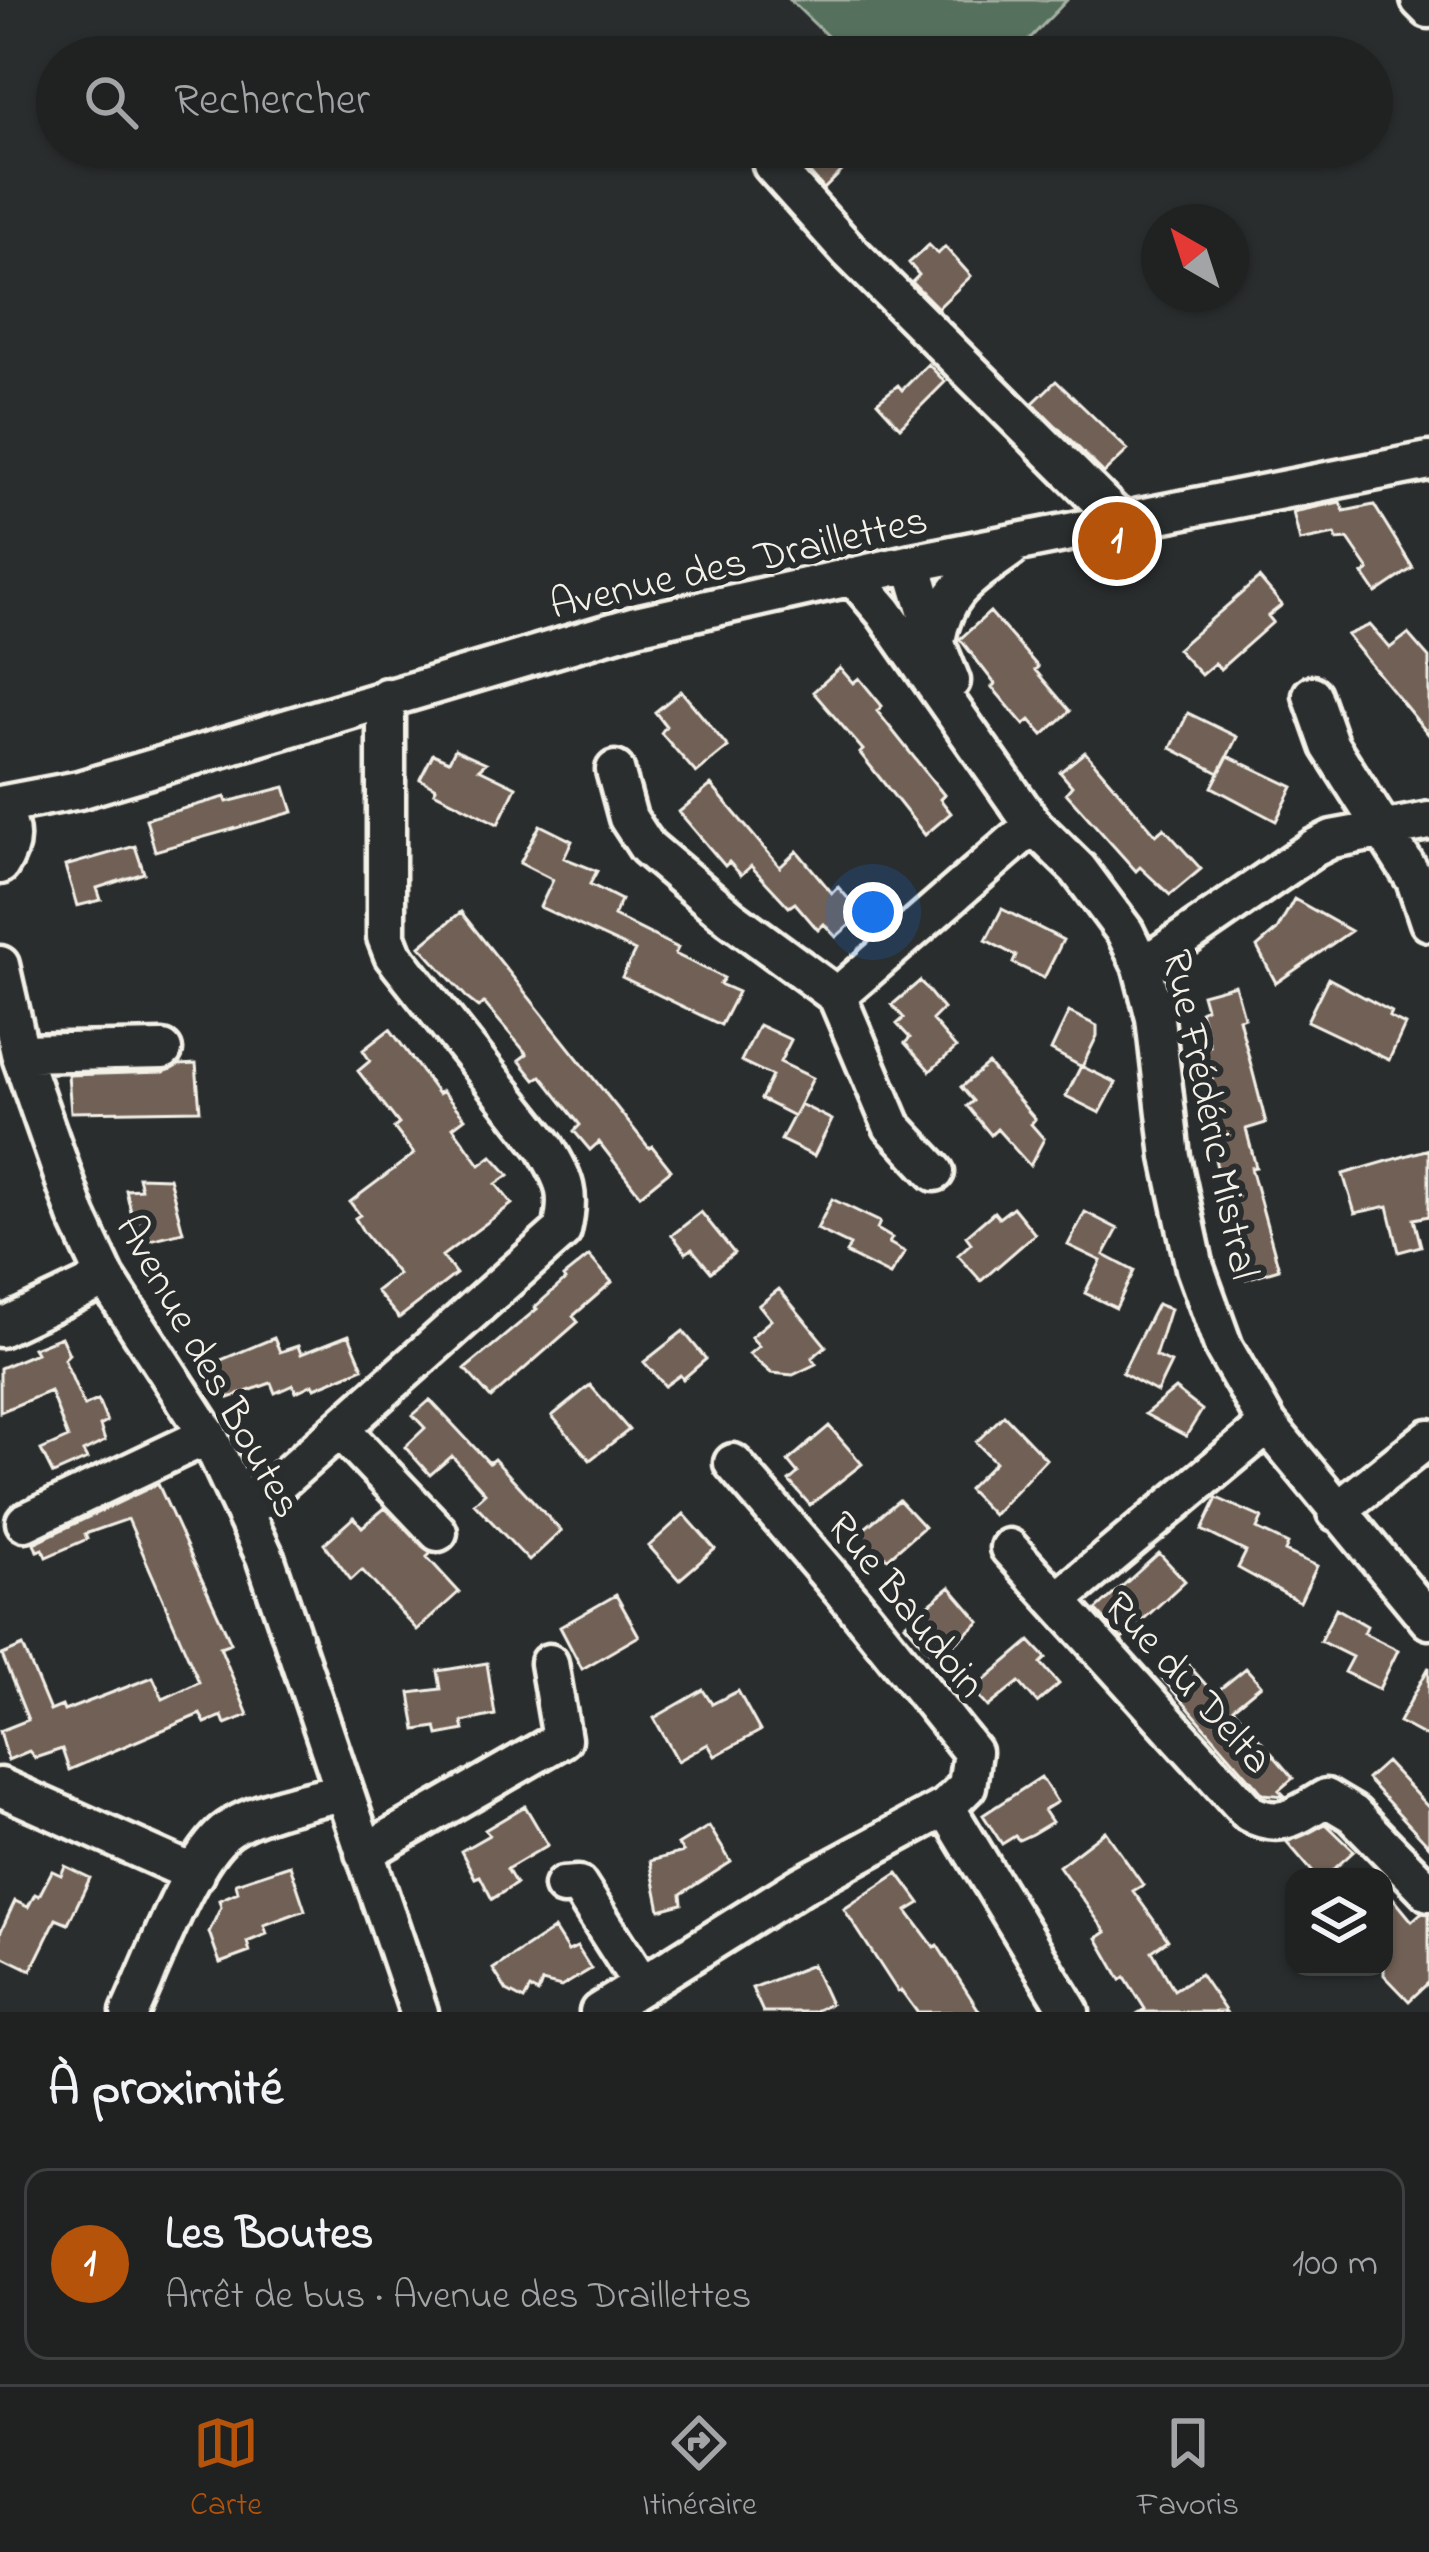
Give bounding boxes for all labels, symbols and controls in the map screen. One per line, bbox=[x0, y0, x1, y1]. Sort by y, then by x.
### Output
search box bbox=[36, 36, 1393, 168]
icon: search bbox=[78, 69, 144, 135]
text: Rechercher bbox=[174, 69, 370, 135]
north arrow bbox=[1141, 204, 1249, 312]
street label: Avenue des Draillettes bbox=[544, 491, 934, 637]
pin: 1 bbox=[1078, 496, 1156, 586]
your location bbox=[843, 882, 903, 942]
street label: Rue Frédéric Mistral bbox=[1144, 944, 1273, 1285]
street label: Avenue des Boutes bbox=[98, 1204, 316, 1530]
street label: Rue Baudoin bbox=[810, 1499, 999, 1712]
street label: Rue du Delta bbox=[1088, 1579, 1286, 1789]
map controls bbox=[1285, 1868, 1393, 1976]
button: layers bbox=[1285, 1868, 1393, 1976]
text: À proximité bbox=[48, 2053, 283, 2128]
text: Les Boutes bbox=[165, 2203, 373, 2269]
text: 1 bbox=[84, 2236, 96, 2293]
text: 100 m bbox=[1292, 2236, 1378, 2293]
text: Arrêt de bus · Avenue des Draillettes bbox=[165, 2269, 751, 2326]
tab: Carte bbox=[190, 2410, 262, 2530]
tab: Itinéraire bbox=[642, 2410, 757, 2530]
tab: Favoris bbox=[1137, 2410, 1239, 2530]

